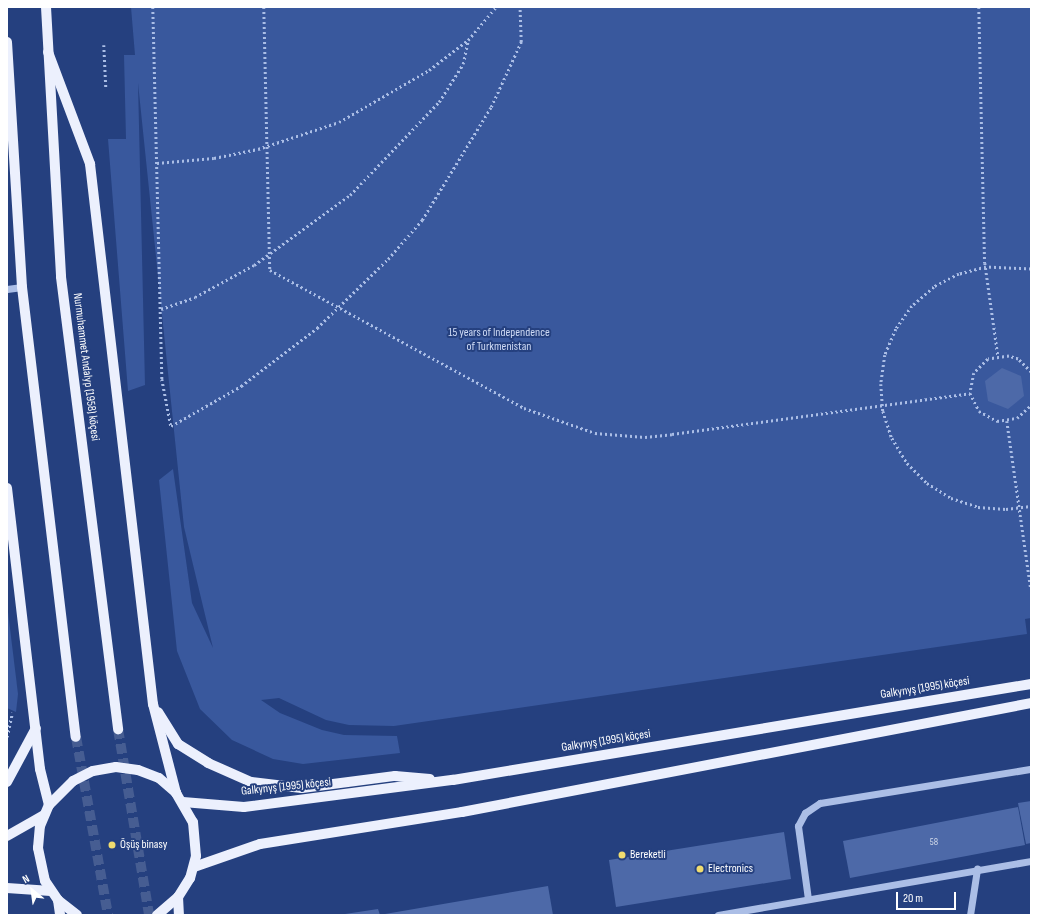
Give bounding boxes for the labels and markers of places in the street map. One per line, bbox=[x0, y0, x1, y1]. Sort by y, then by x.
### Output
place label: Öşüş binasy bbox=[120, 838, 167, 852]
marker: Öşüş binasy bbox=[107, 840, 117, 850]
place label: Bereketli bbox=[630, 848, 666, 862]
marker: Bereketli bbox=[617, 850, 627, 860]
place label: Electronics bbox=[708, 862, 753, 876]
marker: Electronics bbox=[695, 864, 705, 874]

